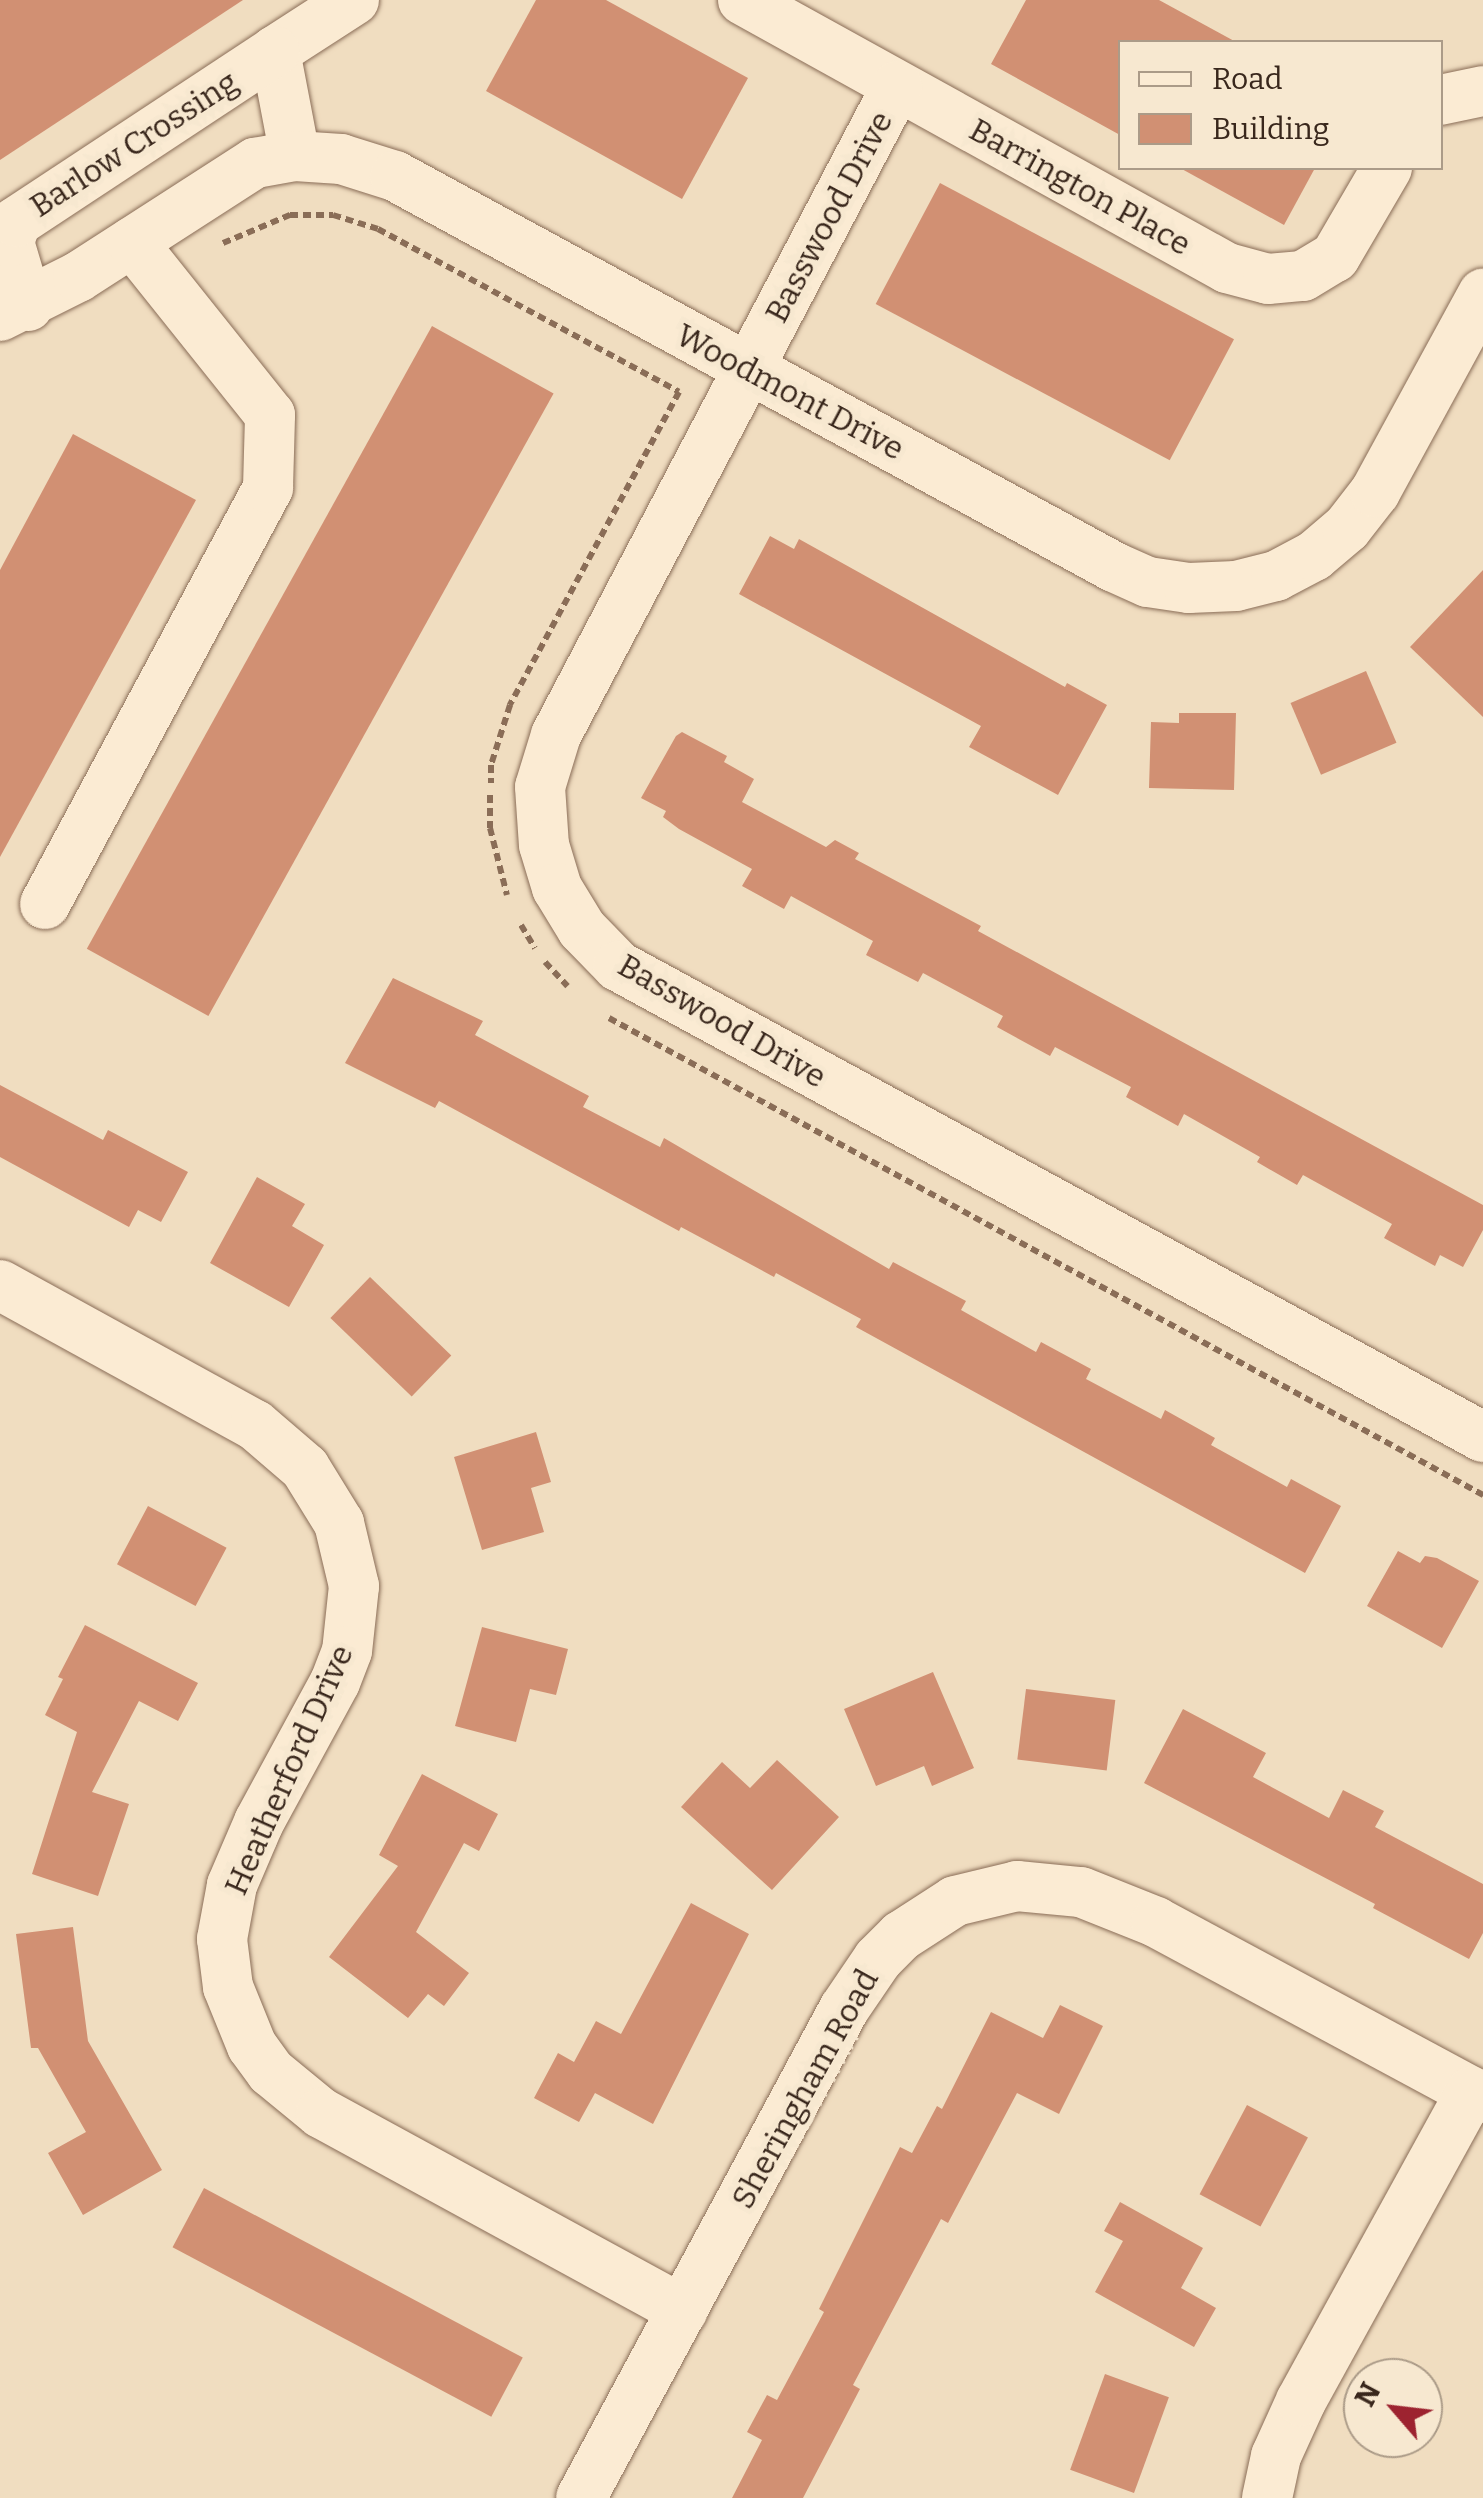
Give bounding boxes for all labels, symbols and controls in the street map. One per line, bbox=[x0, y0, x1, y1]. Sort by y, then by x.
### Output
legend bbox=[1118, 40, 1443, 170]
text: Road bbox=[1212, 61, 1283, 97]
street label: Barlow Crossing bbox=[23, 63, 245, 225]
street label: Basswood Drive bbox=[757, 105, 901, 329]
street label: Barrington Place bbox=[963, 110, 1197, 264]
text: Building bbox=[1212, 111, 1330, 147]
street label: Woodmont Drive bbox=[670, 316, 910, 468]
street label: Basswood Drive bbox=[611, 946, 833, 1096]
street label: Heatherford Drive bbox=[217, 1639, 361, 1901]
street label: Sheringham Road bbox=[723, 1963, 887, 2215]
north arrow bbox=[1343, 2358, 1443, 2458]
text: N bbox=[1348, 2377, 1387, 2412]

